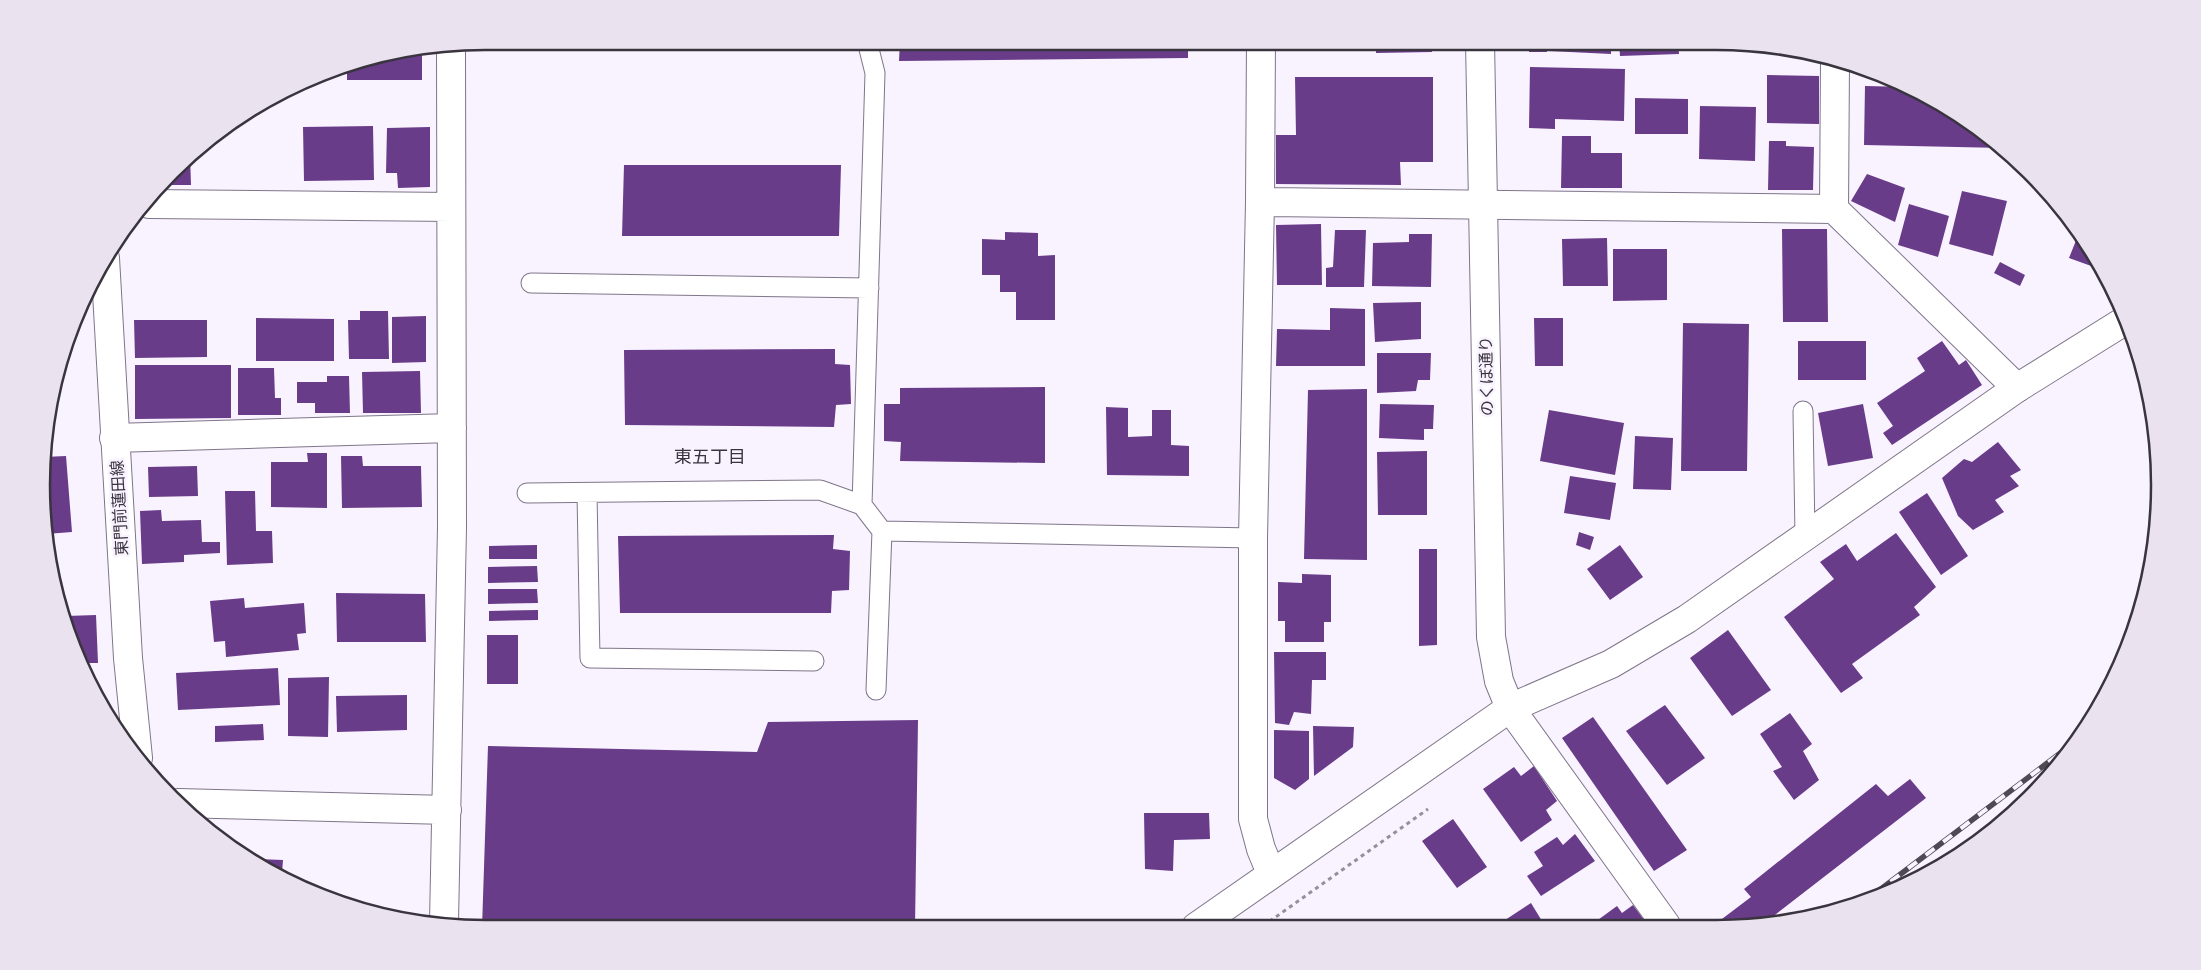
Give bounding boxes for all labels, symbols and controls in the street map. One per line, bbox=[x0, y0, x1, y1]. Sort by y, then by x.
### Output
street label: のくぼ通り bbox=[1477, 336, 1499, 416]
district label: 東五丁目 bbox=[674, 447, 746, 470]
street label: 東門前蓮田線 bbox=[108, 459, 133, 556]

